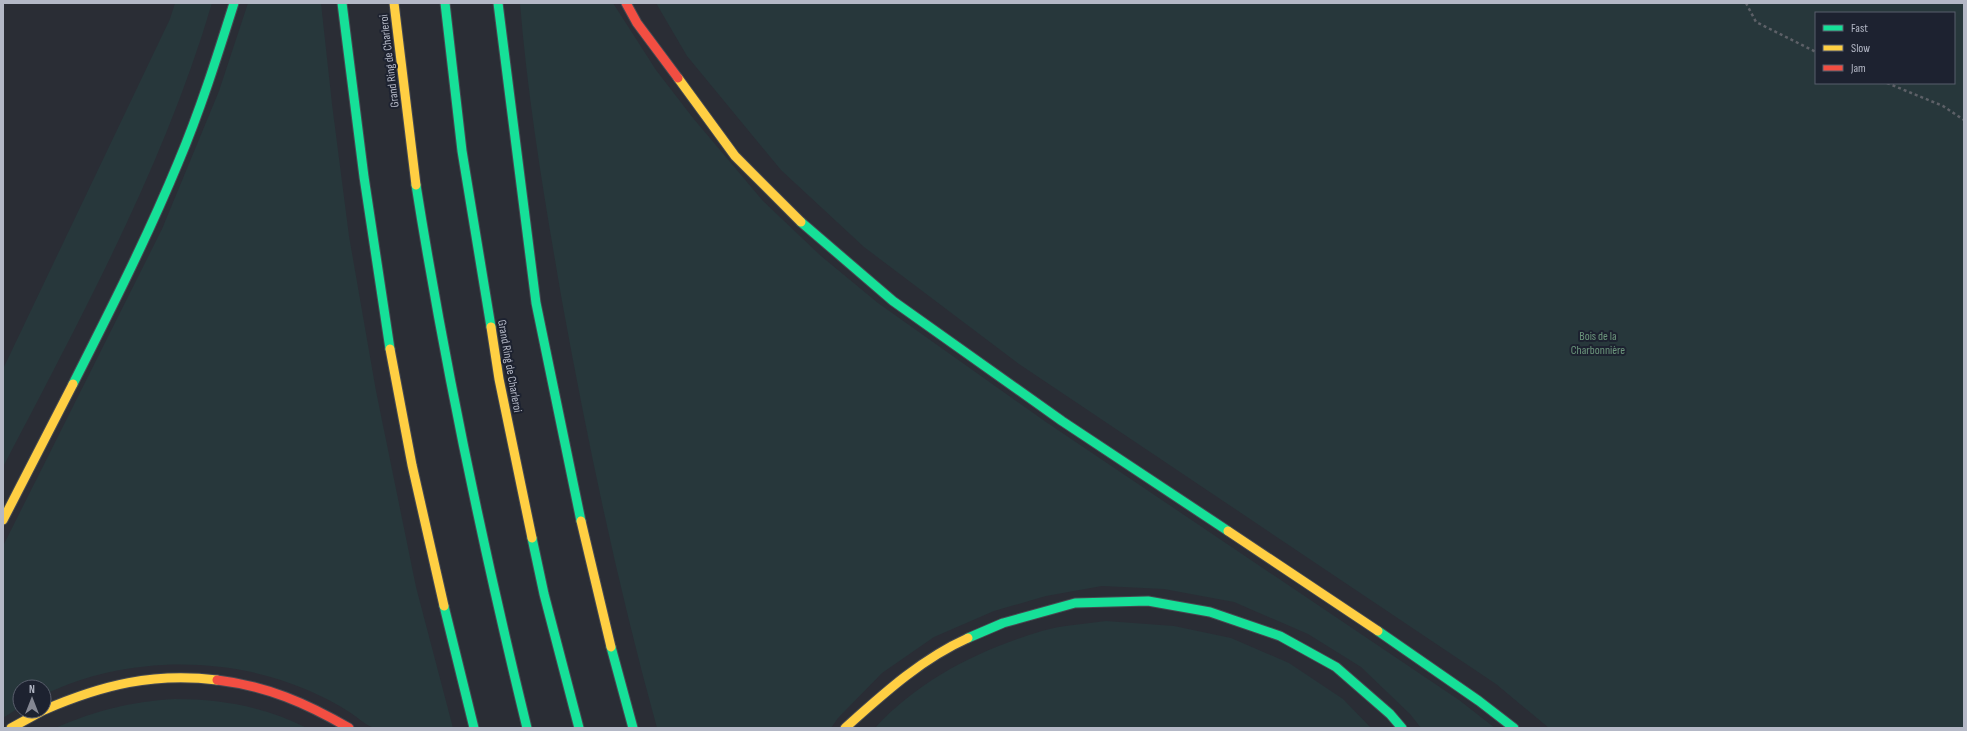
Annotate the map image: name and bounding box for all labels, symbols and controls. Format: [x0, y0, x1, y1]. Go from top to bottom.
legend [1815, 12, 1955, 84]
street label: Grand Ring de Charleroi [376, 13, 403, 108]
text: Fast [1851, 21, 1868, 36]
text: Slow [1851, 41, 1870, 56]
text: Jam [1850, 61, 1866, 76]
street label: Grand Ring de Charleroi [494, 319, 525, 414]
park label: Bois de la Charbonnière [1571, 329, 1625, 358]
north arrow [12, 679, 52, 719]
text: N [29, 683, 35, 696]

